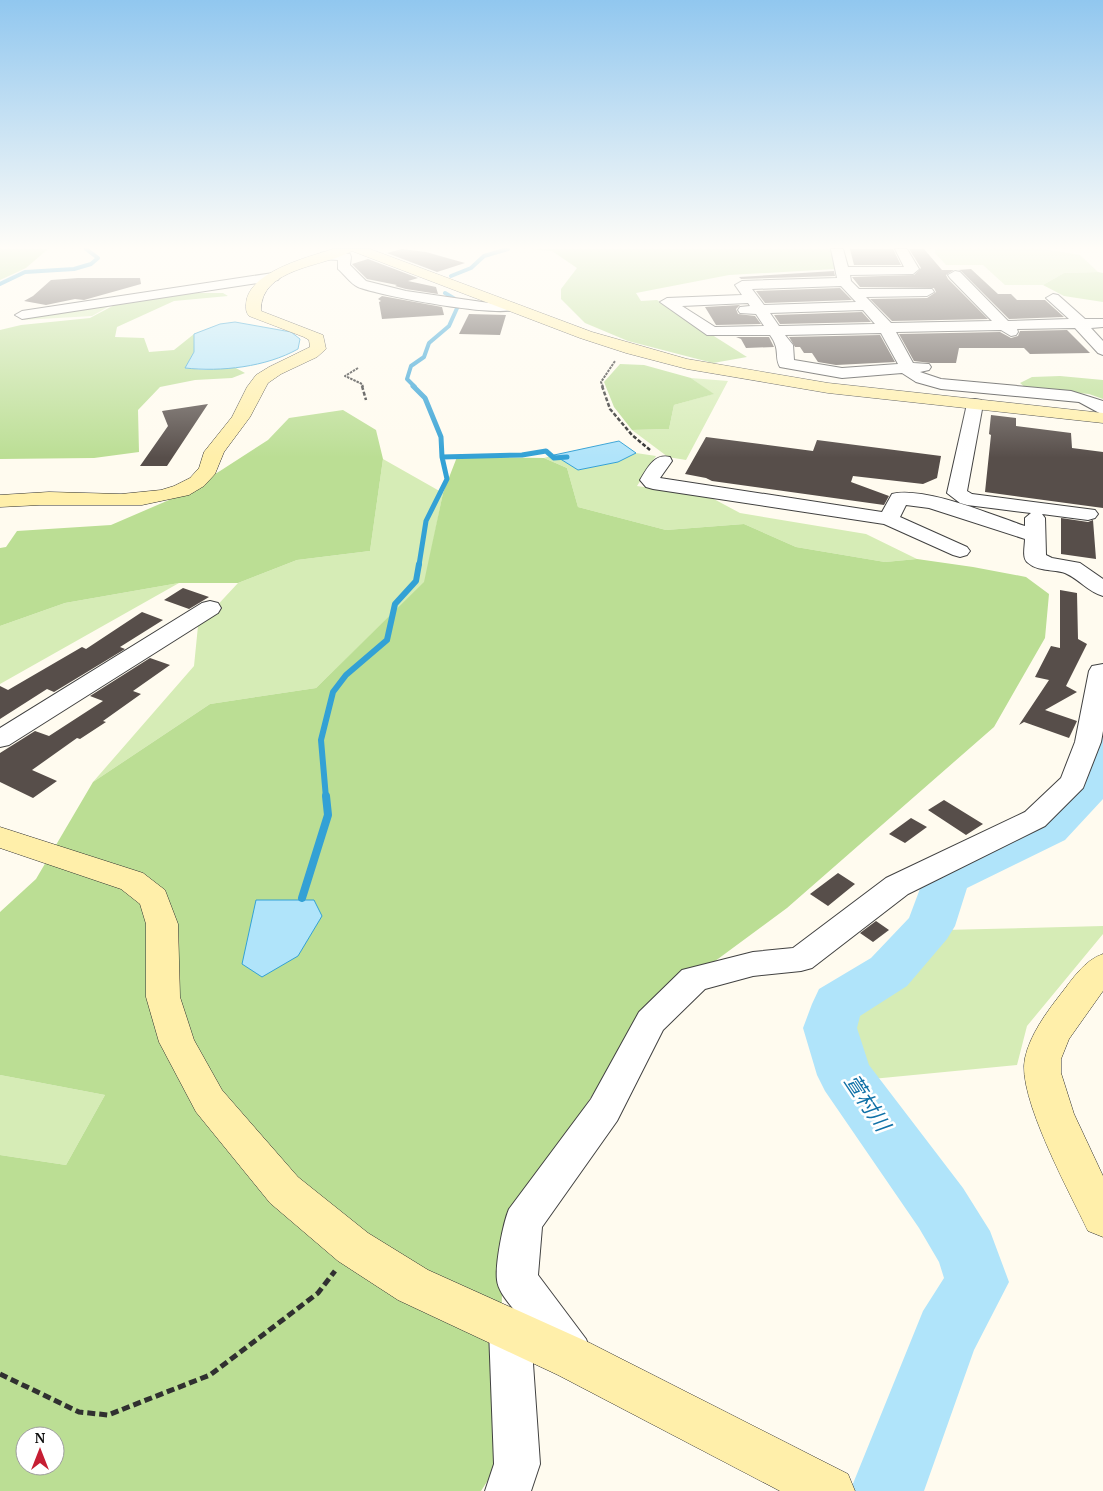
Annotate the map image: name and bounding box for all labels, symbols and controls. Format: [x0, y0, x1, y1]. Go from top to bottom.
water label: 萱村川 [839, 1068, 898, 1138]
north arrow [15, 1426, 65, 1476]
text: N [35, 1428, 46, 1447]

